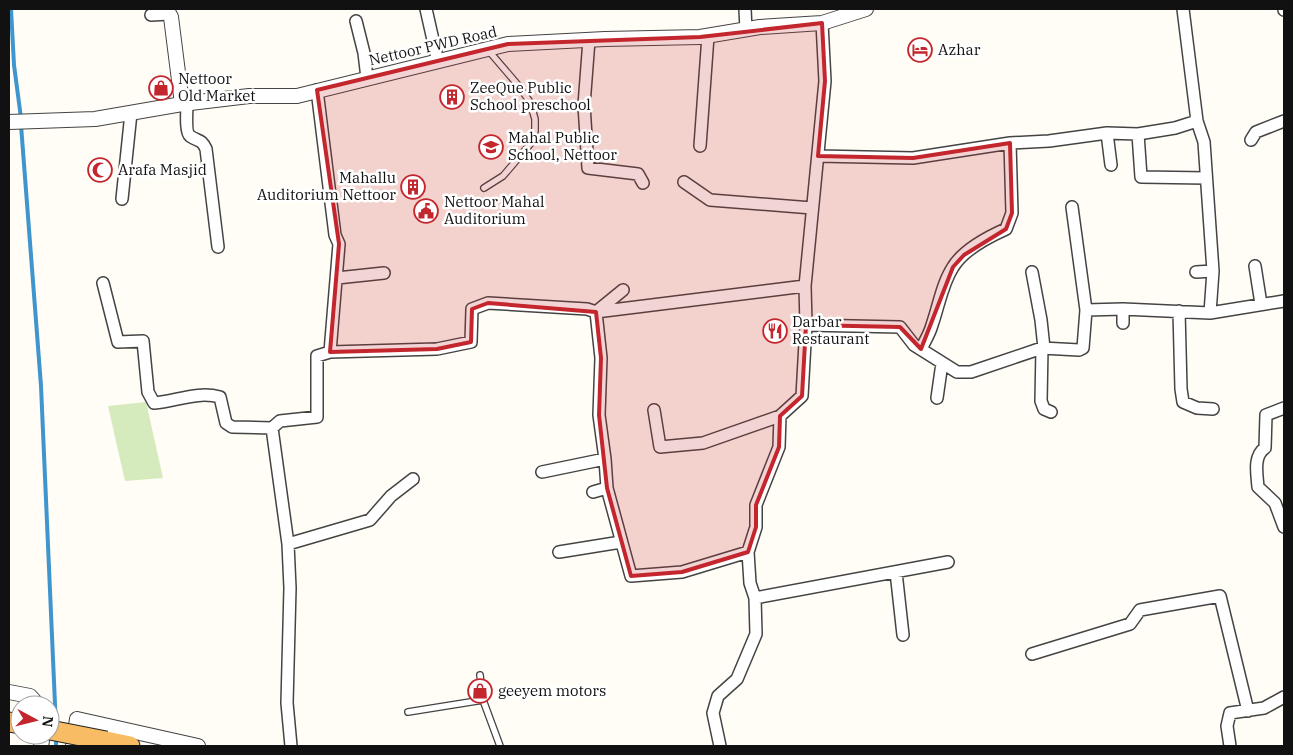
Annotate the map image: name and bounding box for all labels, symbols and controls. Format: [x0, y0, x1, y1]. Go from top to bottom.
street label: Nettoor PWD Road [367, 22, 499, 70]
hotel icon: Azhar [907, 37, 933, 63]
place label: Azhar [938, 40, 981, 59]
place label: Nettoor Old Market [178, 69, 256, 105]
shop icon: Nettoor Old Market [148, 75, 174, 101]
place label: ZeeQue Public School preschool [470, 78, 591, 114]
building icon: ZeeQue Public School preschool [439, 84, 465, 110]
place label: Mahal Public School, Nettoor [508, 128, 617, 164]
school or university icon: Mahal Public School, Nettoor [478, 134, 504, 160]
mosque icon: Arafa Masjid [87, 157, 113, 183]
place label: Arafa Masjid [118, 160, 207, 179]
place label: Mahallu Auditorium Nettoor [257, 168, 396, 204]
building icon: Mahallu Auditorium Nettoor [400, 174, 426, 200]
place label: Nettoor Mahal Auditorium [444, 192, 545, 228]
public building icon: Nettoor Mahal Auditorium [413, 198, 439, 224]
place label: Darbar Restaurant [792, 312, 870, 348]
restaurant icon: Darbar Restaurant [762, 318, 788, 344]
shop icon: geeyem motors [467, 678, 493, 704]
place label: geeyem motors [498, 681, 606, 700]
north arrow [10, 695, 60, 745]
text: N [38, 715, 58, 728]

